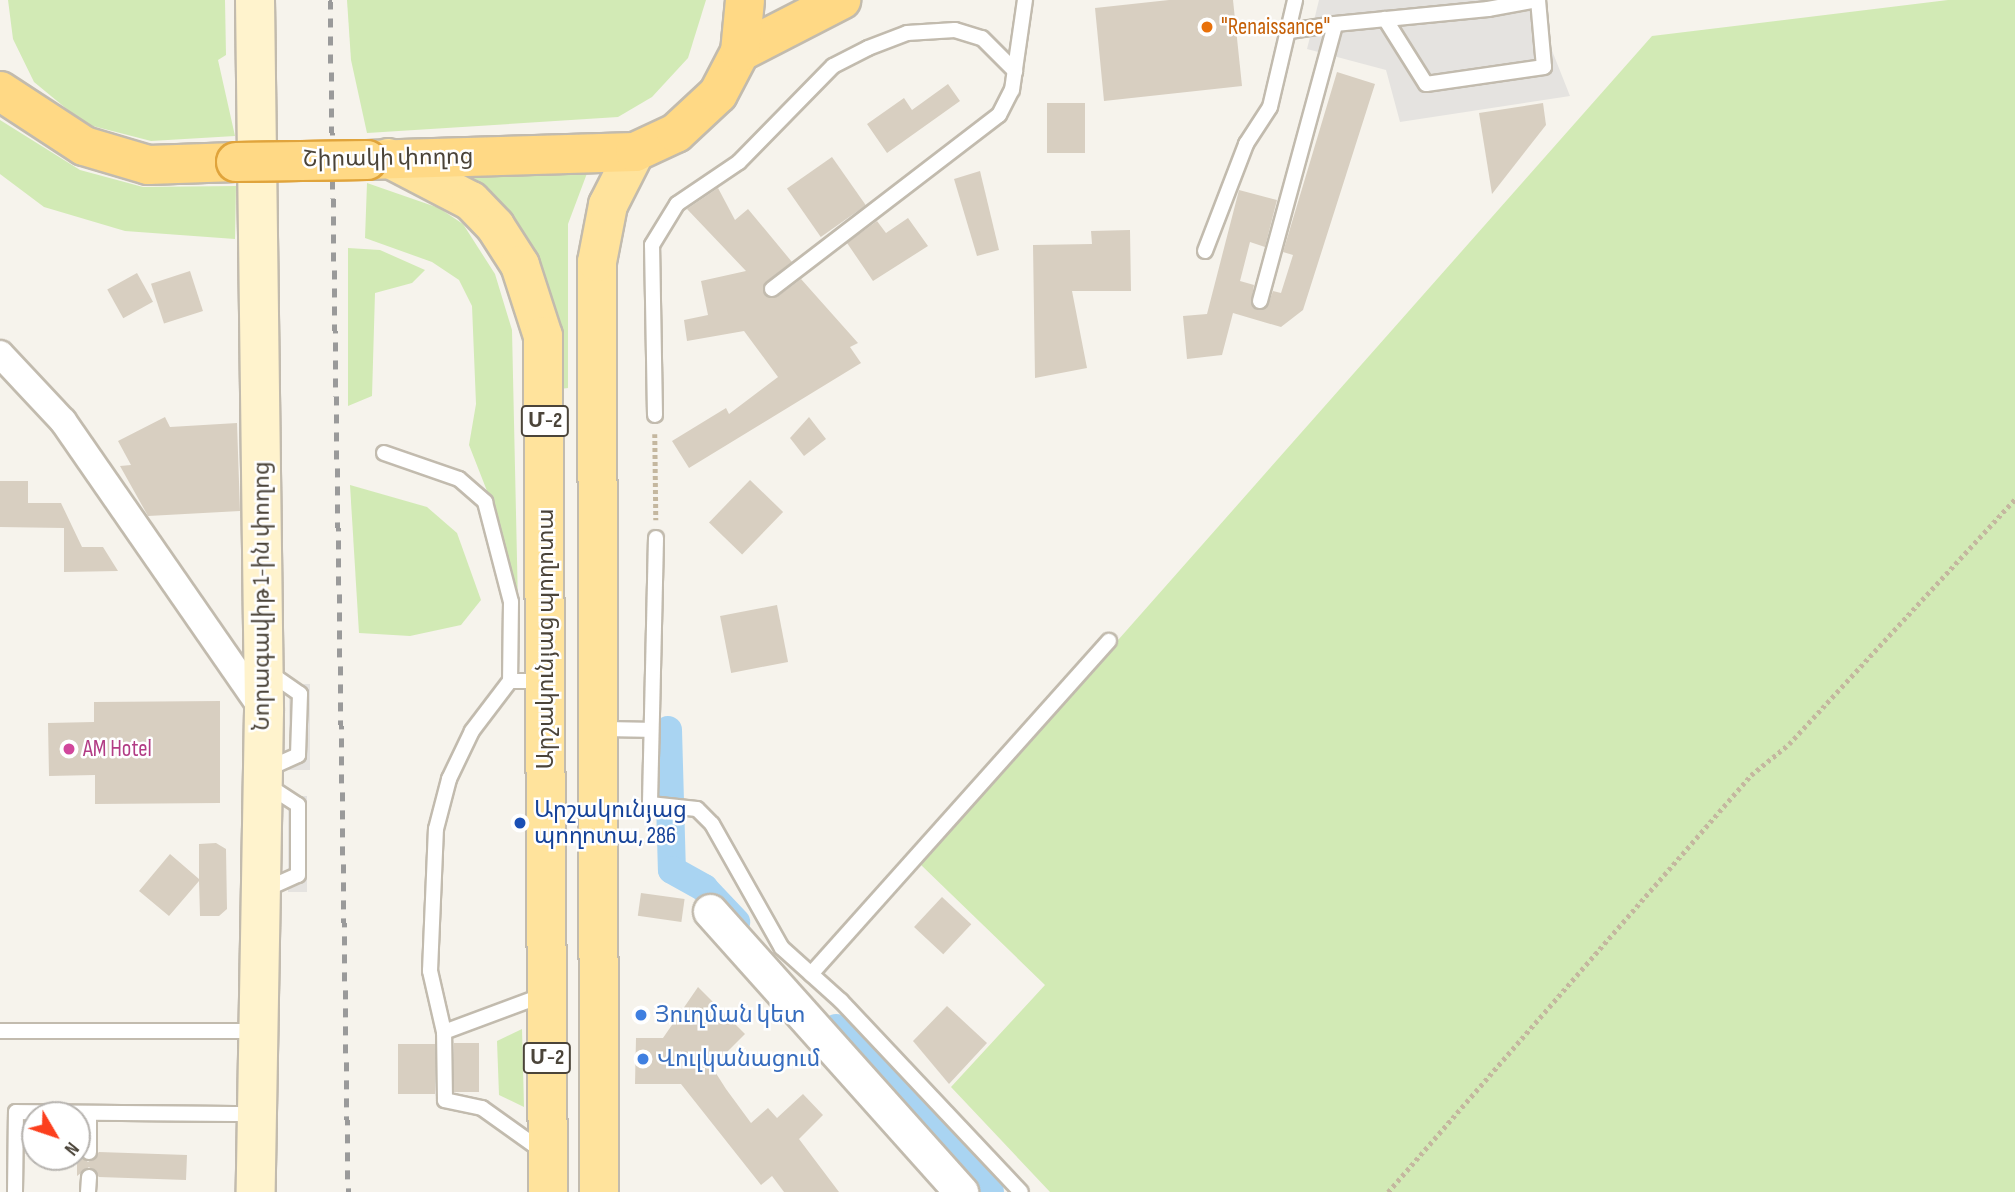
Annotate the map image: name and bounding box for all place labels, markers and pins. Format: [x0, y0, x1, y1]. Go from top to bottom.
place label: "Renaissance" [1221, 13, 1330, 41]
marker: "Renaissance" [1199, 19, 1215, 35]
place label: AM Hotel [83, 735, 152, 763]
marker: AM Hotel [61, 741, 77, 757]
place label: Արշակունյաց պողոտա, 286 [534, 796, 687, 850]
marker: Արշակունյաց պողոտա, 286 [512, 815, 528, 831]
place label: Յուղման կետ [655, 1001, 805, 1029]
marker: Յուղման կետ [633, 1007, 649, 1023]
place label: Վուլկանացում [657, 1045, 820, 1073]
marker: Վուլկանացում [635, 1051, 651, 1067]

